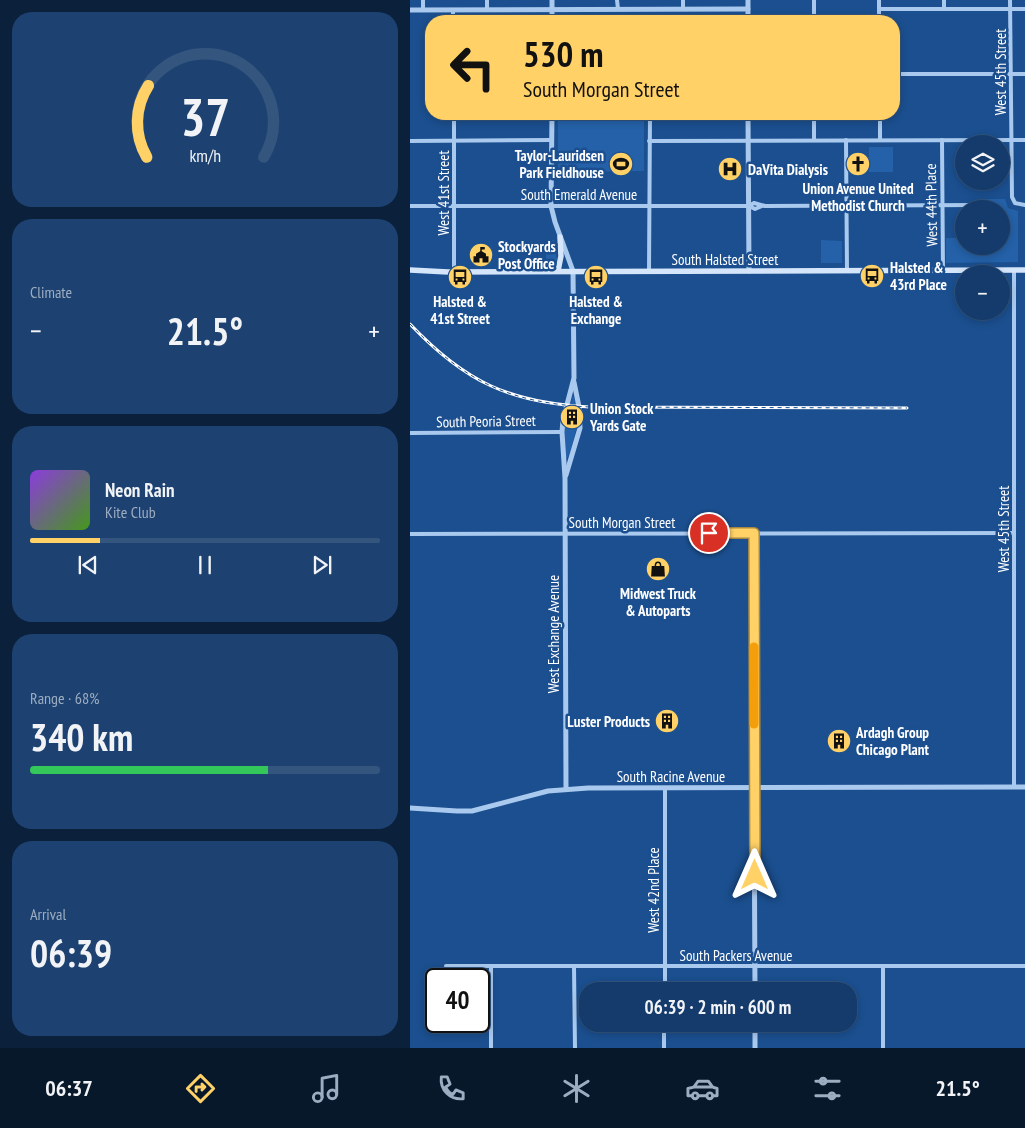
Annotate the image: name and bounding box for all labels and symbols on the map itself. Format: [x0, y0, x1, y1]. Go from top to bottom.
street label: West 45th Street [991, 29, 1010, 115]
place label: Taylor-Lauridsen Park Fieldhouse [515, 146, 604, 182]
street label: West 41st Street [434, 150, 453, 236]
sports icon: Taylor-Lauridsen Park Fieldhouse [608, 151, 634, 177]
church icon: Union Avenue United Methodist Church [845, 151, 871, 177]
hospital icon: DaVita Dialysis [717, 156, 743, 182]
place label: DaVita Dialysis [748, 160, 828, 179]
street label: West 44th Place [921, 163, 941, 247]
place label: Union Avenue United Methodist Church [802, 179, 914, 215]
street label: South Emerald Avenue [521, 185, 637, 204]
place label: Stockyards Post Office [498, 237, 556, 273]
public building icon: Stockyards Post Office [468, 242, 494, 268]
street label: South Halsted Street [672, 250, 778, 269]
place label: Halsted & 43rd Place [890, 258, 947, 294]
bus stop icon: Halsted & 43rd Place [859, 263, 885, 289]
bus stop icon: Halsted & 41st Street [447, 264, 473, 290]
bus stop icon: Halsted & Exchange [583, 264, 609, 290]
place label: Halsted & 41st Street [430, 292, 490, 328]
place label: Halsted & Exchange [569, 292, 623, 328]
place label: Union Stock Yards Gate [589, 399, 654, 435]
building icon: Union Stock Yards Gate [559, 404, 585, 430]
street label: South Peoria Street [436, 411, 536, 431]
street label: West 45th Street [994, 486, 1013, 572]
pin [688, 512, 730, 554]
street label: South Morgan Street [569, 513, 675, 532]
shop icon: Midwest Truck & Autoparts [645, 556, 671, 582]
street label: West Exchange Avenue [544, 575, 563, 693]
place label: Midwest Truck & Autoparts [620, 584, 697, 620]
building icon: Luster Products [654, 708, 680, 734]
place label: Luster Products [567, 712, 650, 731]
place label: Ardagh Group Chicago Plant [855, 723, 930, 759]
building icon: Ardagh Group Chicago Plant [826, 728, 852, 754]
street label: South Racine Avenue [617, 767, 725, 786]
street label: West 42nd Place [644, 847, 663, 933]
position arrow [728, 848, 780, 900]
street label: South Packers Avenue [680, 946, 792, 965]
speed limit sign: 40 [425, 968, 490, 1033]

